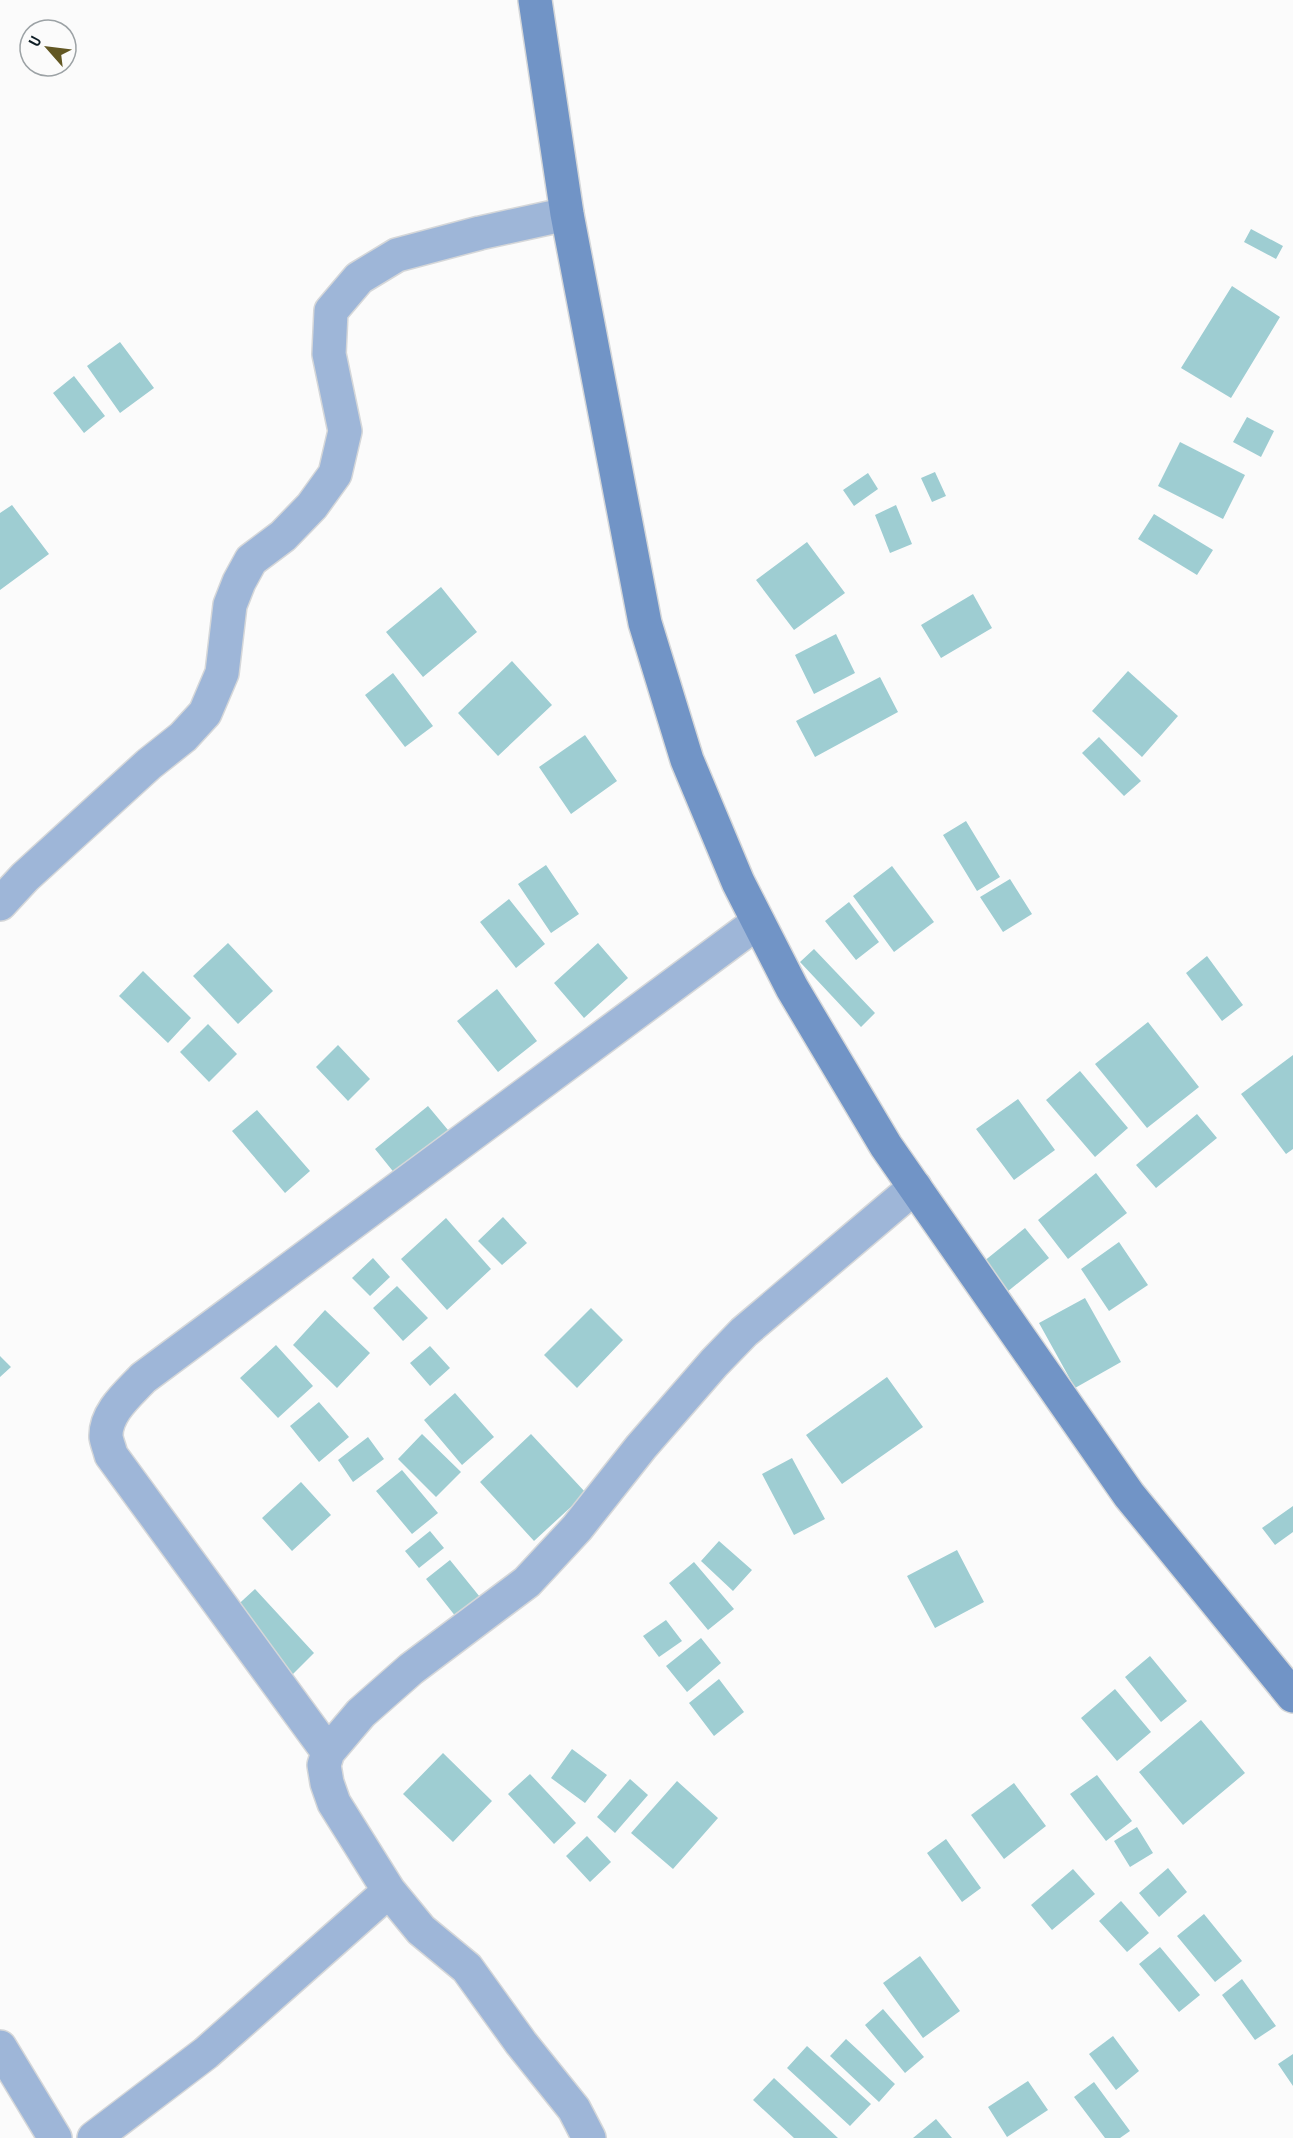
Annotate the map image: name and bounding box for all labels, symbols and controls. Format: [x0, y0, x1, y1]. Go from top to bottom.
north arrow [18, 18, 78, 78]
text: U [24, 33, 46, 49]

